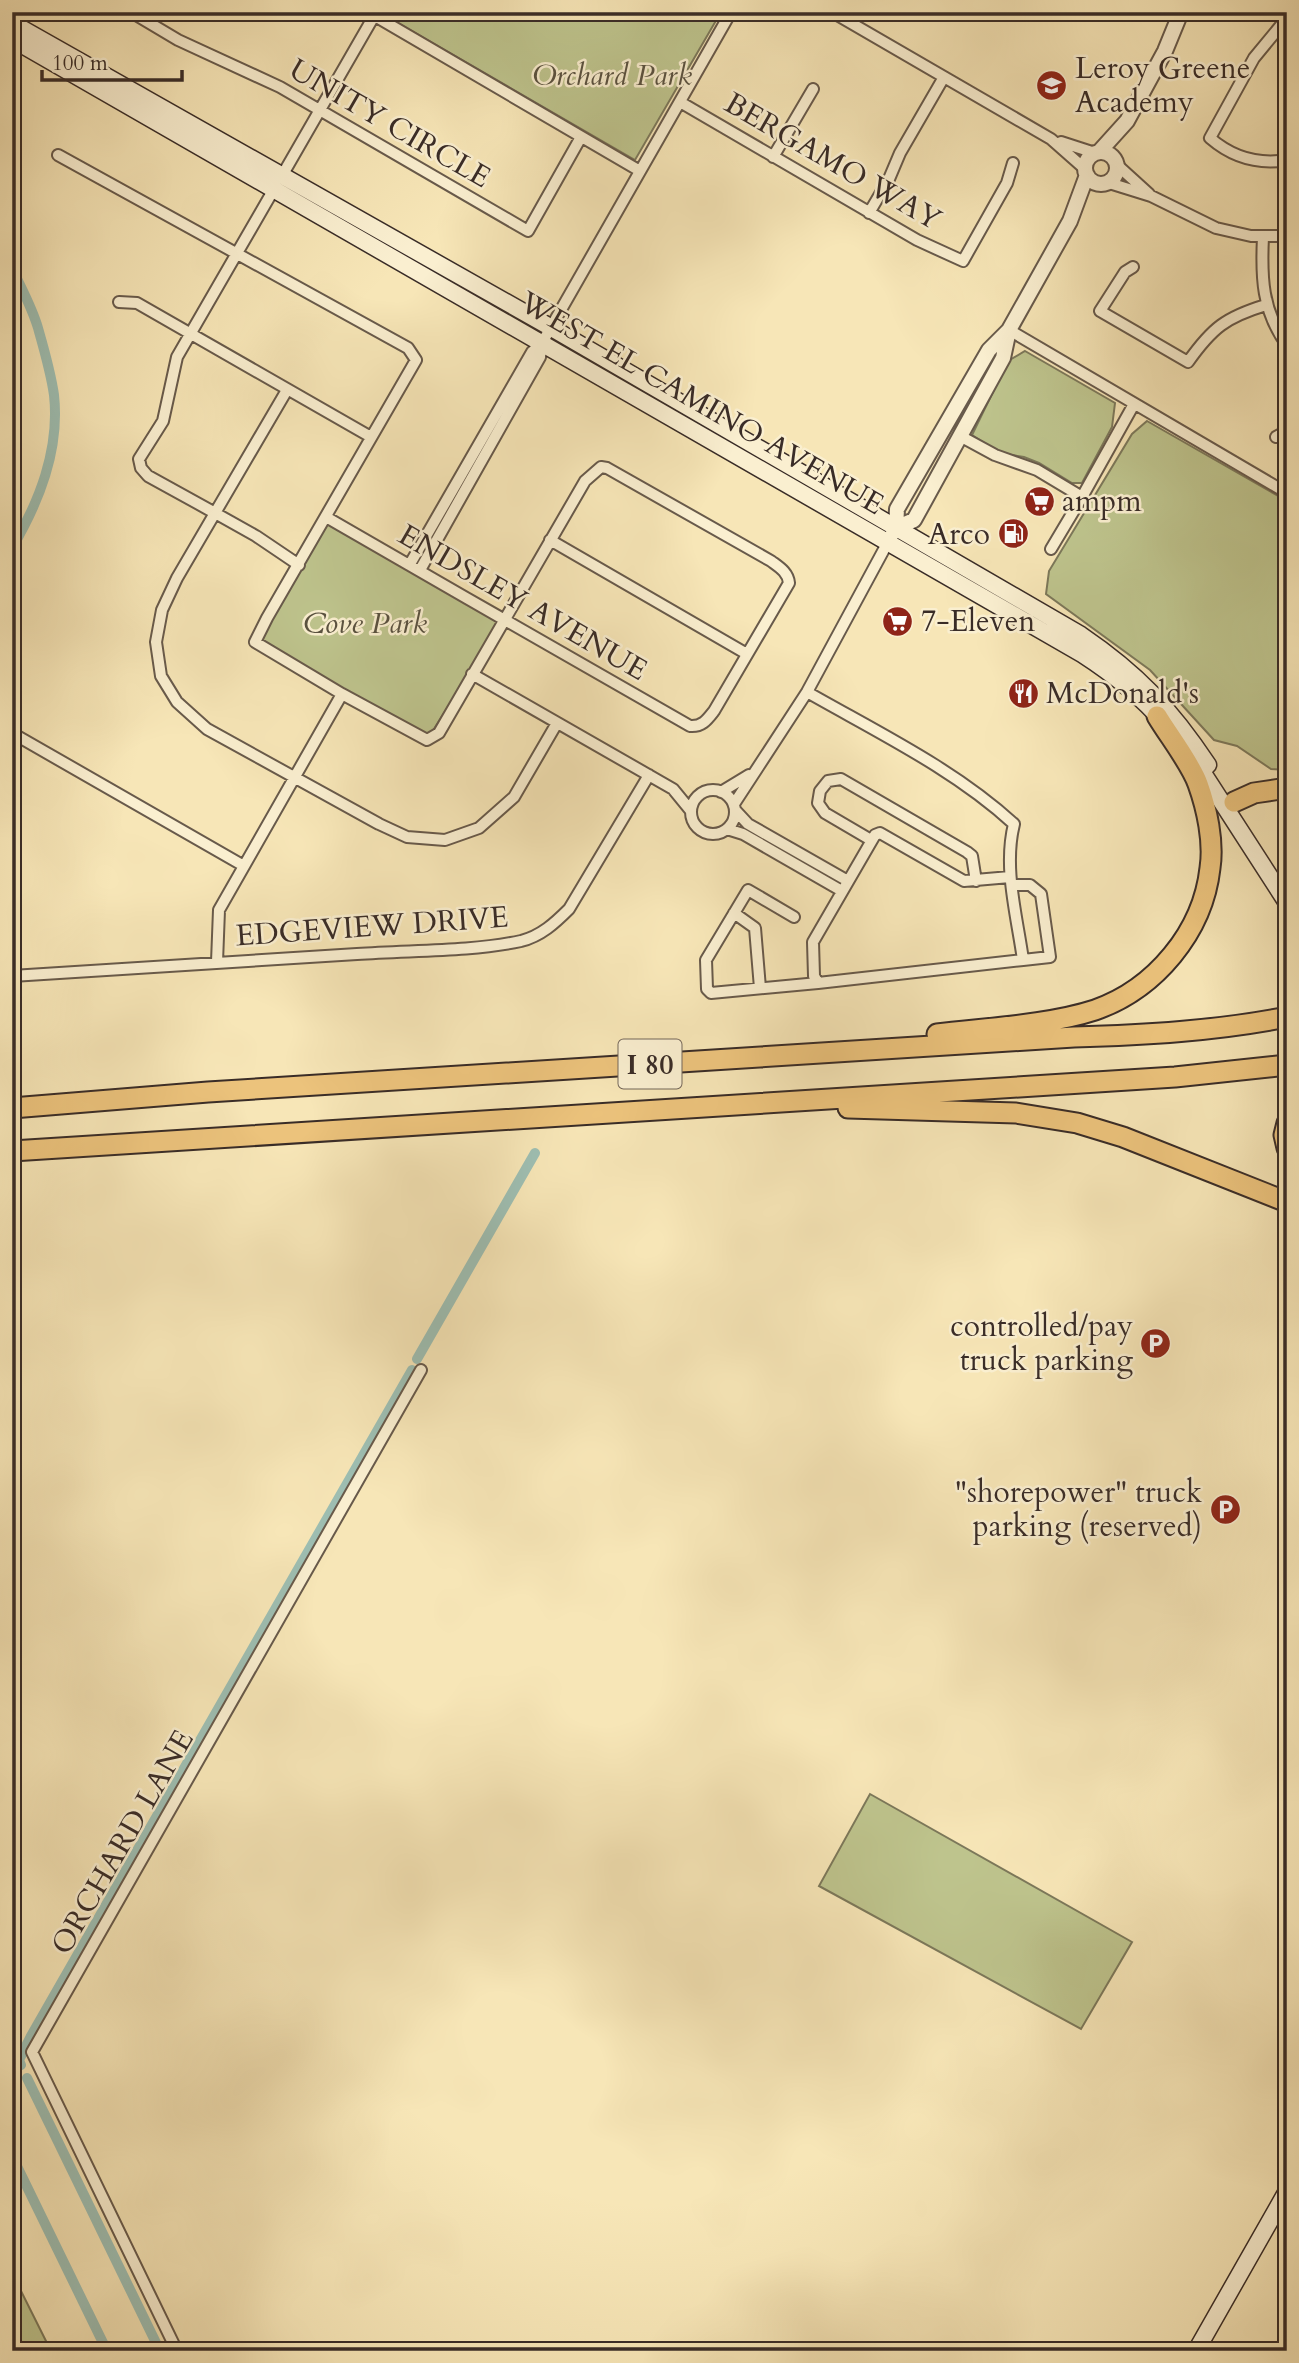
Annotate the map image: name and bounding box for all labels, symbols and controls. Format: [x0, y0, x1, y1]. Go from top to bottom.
scale bar [42, 38, 182, 82]
place label: Leroy Greene Academy [1075, 48, 1250, 123]
text: 100 m [52, 49, 108, 78]
street label: UNITY CIRCLE [281, 49, 498, 198]
park label: Orchard Park [532, 55, 692, 96]
school or university icon: Leroy Greene Academy [1035, 68, 1069, 102]
street label: BERGAMO WAY [717, 83, 949, 240]
street label: WEST EL CAMINO AVENUE [511, 282, 891, 525]
place label: ampm [1062, 481, 1142, 522]
supermarket icon: ampm [1022, 484, 1056, 518]
street label: ENDSLEY AVENUE [391, 514, 655, 690]
place label: Arco [928, 514, 990, 555]
fuel station icon: Arco [996, 517, 1030, 551]
place label: 7-Eleven [921, 601, 1035, 642]
park label: Cove Park [303, 603, 427, 644]
supermarket icon: 7-Eleven [881, 604, 915, 638]
place label: McDonald's [1046, 673, 1199, 714]
restaurant icon: McDonald's [1006, 676, 1040, 710]
street label: EDGEVIEW DRIVE [234, 897, 510, 956]
road number: I 80 [618, 1040, 682, 1088]
place label: controlled/pay truck parking [950, 1306, 1133, 1381]
parking icon: controlled/pay truck parking [1139, 1326, 1173, 1360]
place label: "shorepower" truck parking (reserved) [955, 1472, 1202, 1547]
parking icon: "shorepower" truck parking (reserved) [1208, 1492, 1242, 1526]
street label: ORCHARD LANE [41, 1722, 203, 1962]

